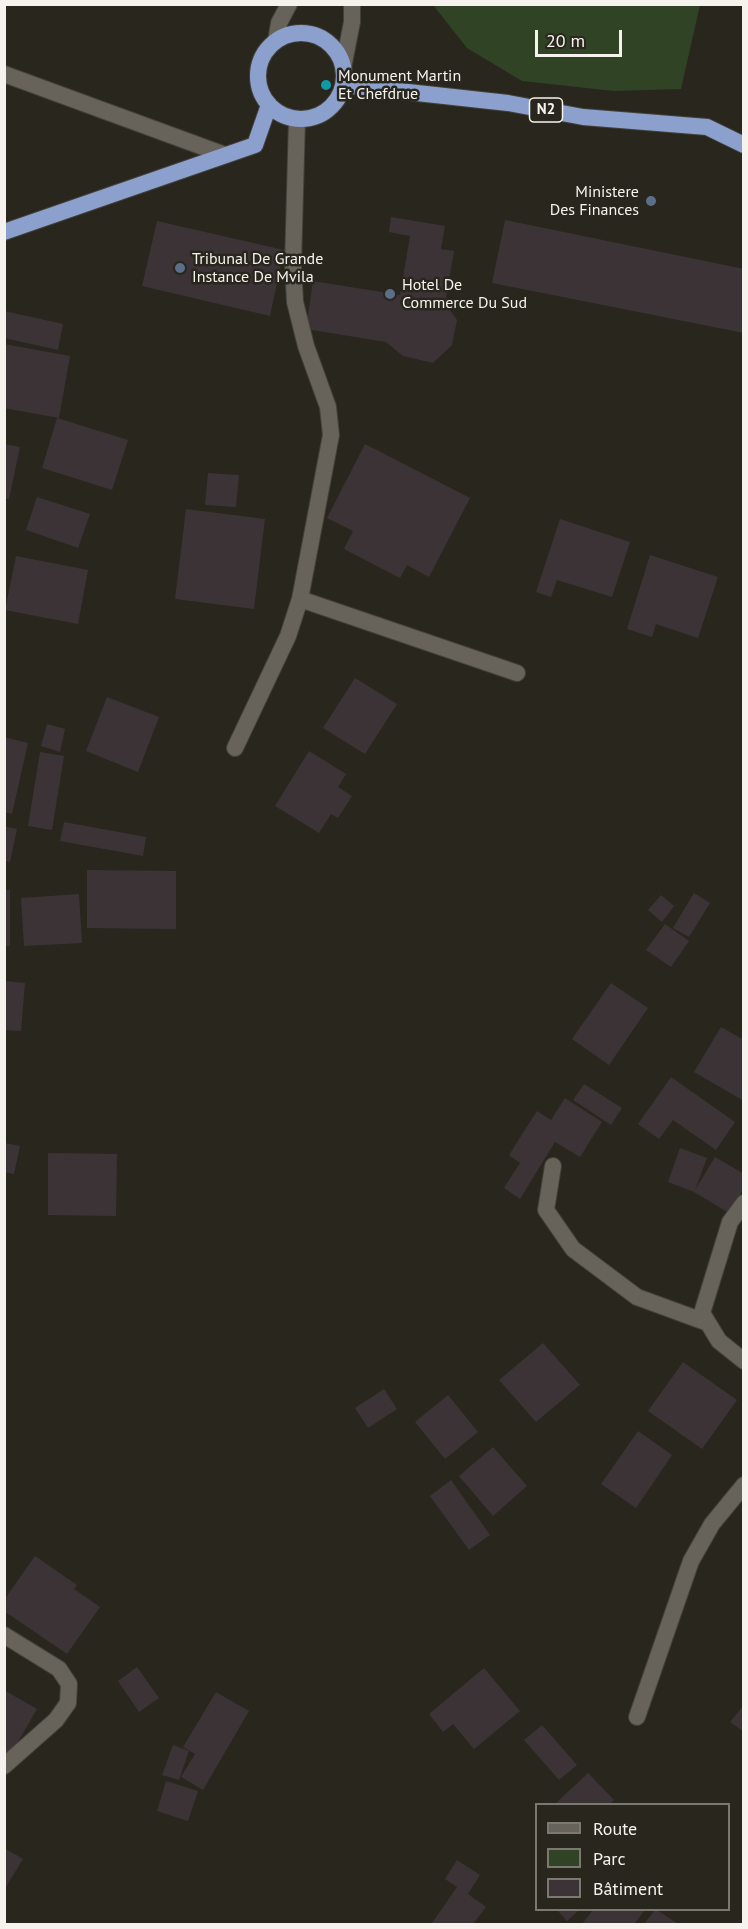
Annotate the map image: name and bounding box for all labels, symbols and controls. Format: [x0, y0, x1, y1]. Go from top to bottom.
scale bar [538, 18, 625, 56]
text: 20 m [546, 29, 585, 52]
place label: Monument Martin Et Chefdrue [338, 66, 461, 104]
marker: Monument Martin Et Chefdrue [319, 78, 333, 92]
road number: N2 [530, 98, 562, 122]
place label: Ministere Des Finances [550, 182, 639, 220]
marker: Ministere Des Finances [644, 194, 658, 208]
place label: Tribunal De Grande Instance De Mvila [192, 249, 323, 287]
marker: Tribunal De Grande Instance De Mvila [173, 261, 187, 275]
place label: Hotel De Commerce Du Sud [402, 275, 527, 313]
marker: Hotel De Commerce Du Sud [383, 287, 397, 301]
legend [535, 1803, 730, 1911]
text: Route [593, 1817, 637, 1840]
text: Parc [593, 1847, 626, 1870]
text: Bâtiment [593, 1877, 663, 1900]

